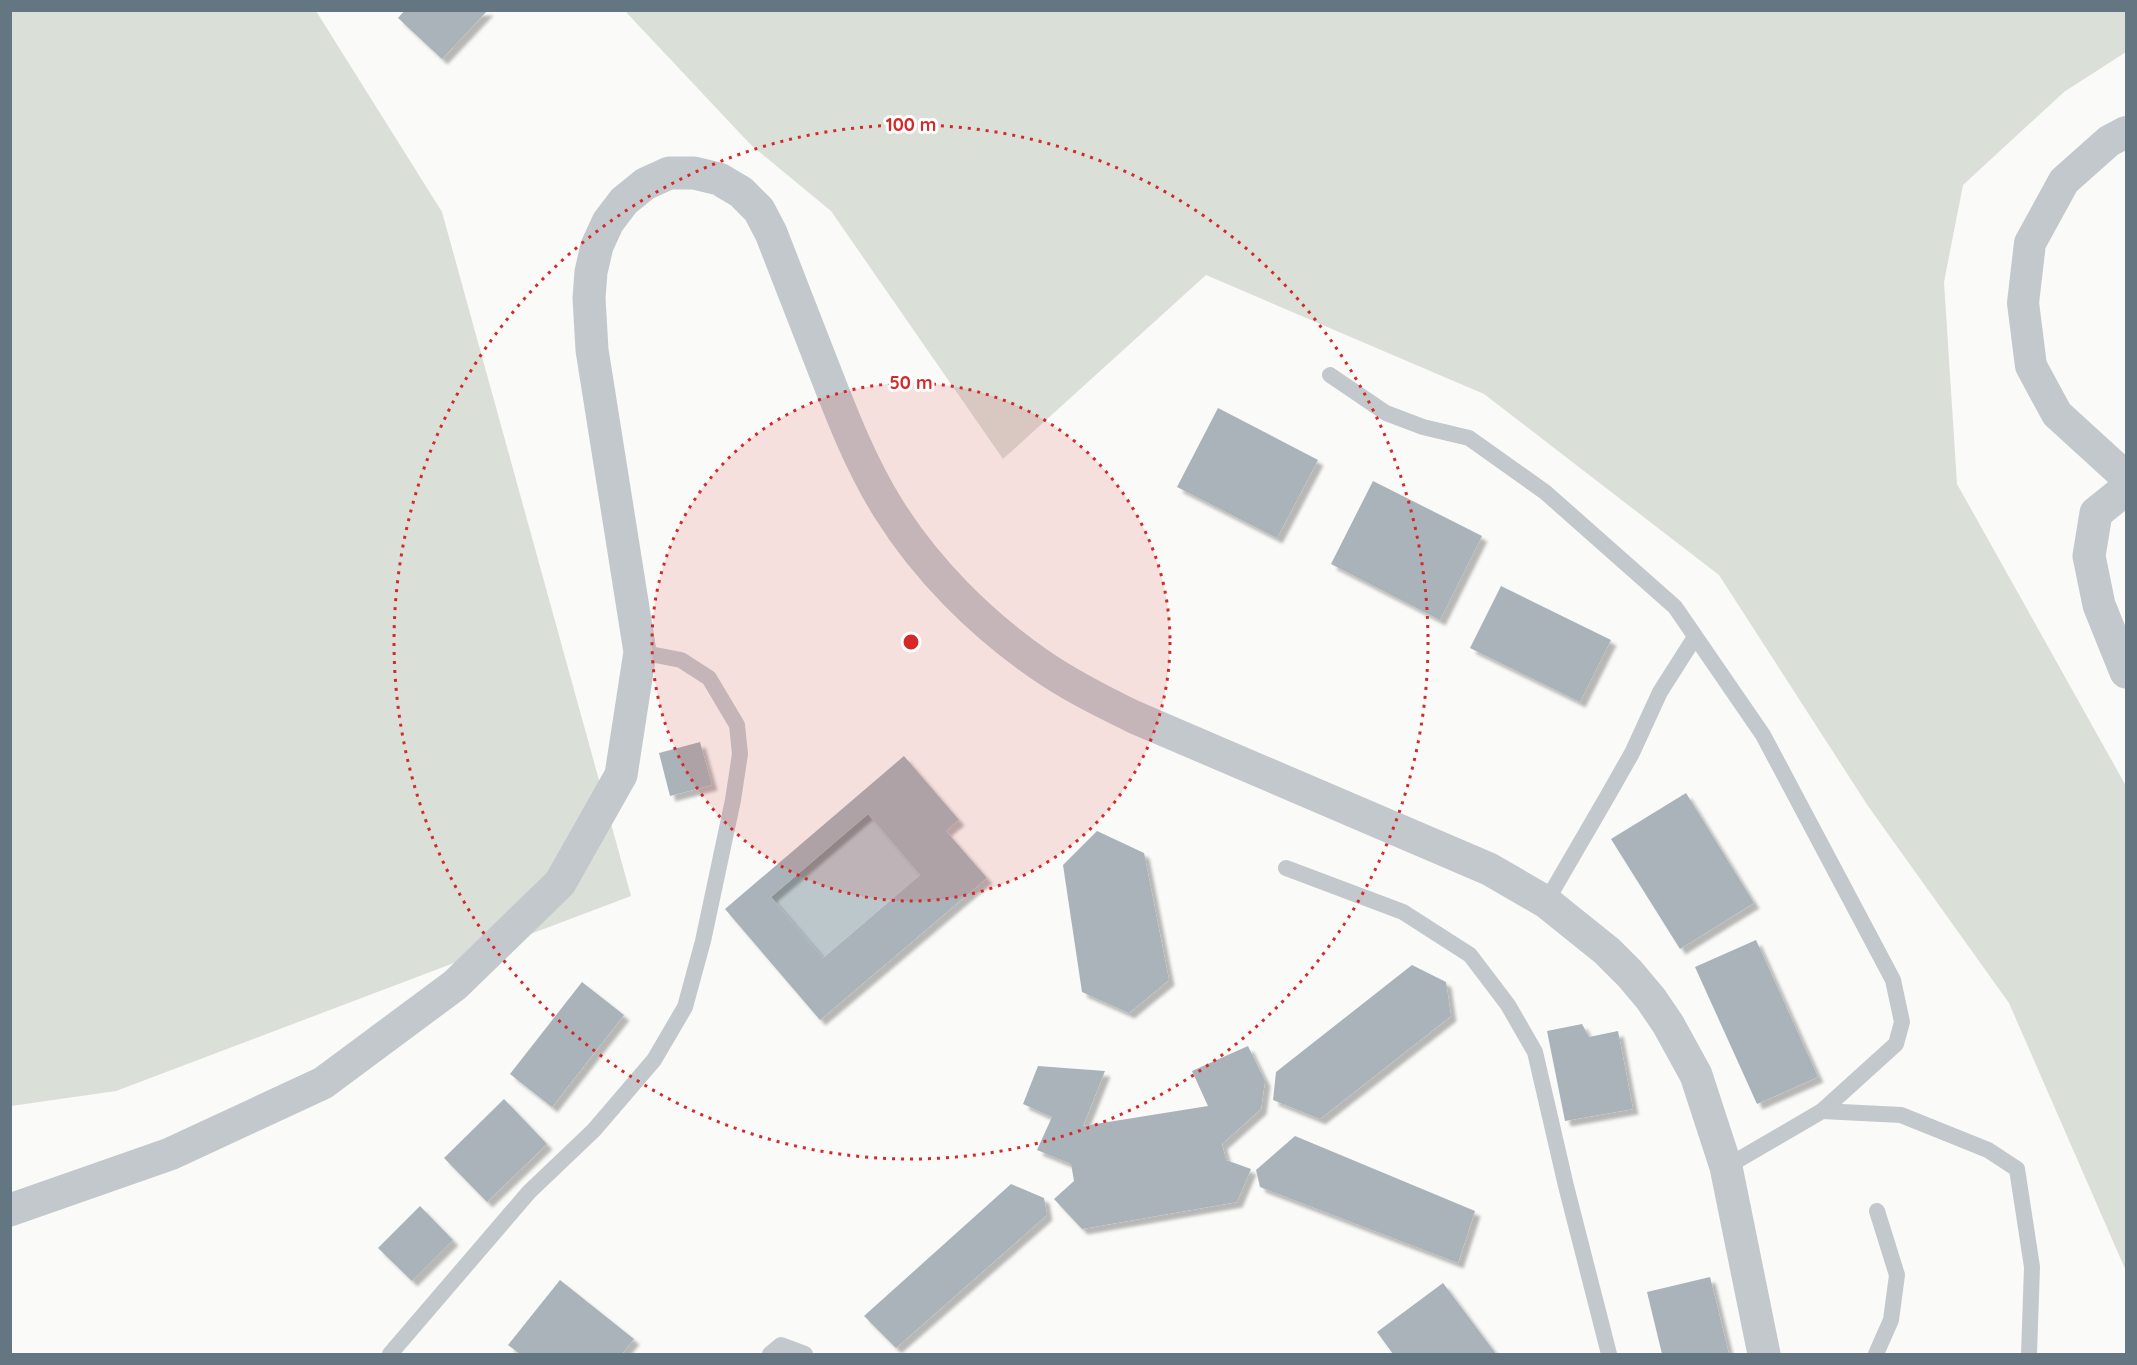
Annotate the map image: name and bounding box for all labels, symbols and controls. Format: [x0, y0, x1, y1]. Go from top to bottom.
text: 100 m [886, 113, 936, 136]
text: 50 m [889, 371, 933, 394]
centre of rings [901, 632, 921, 652]

